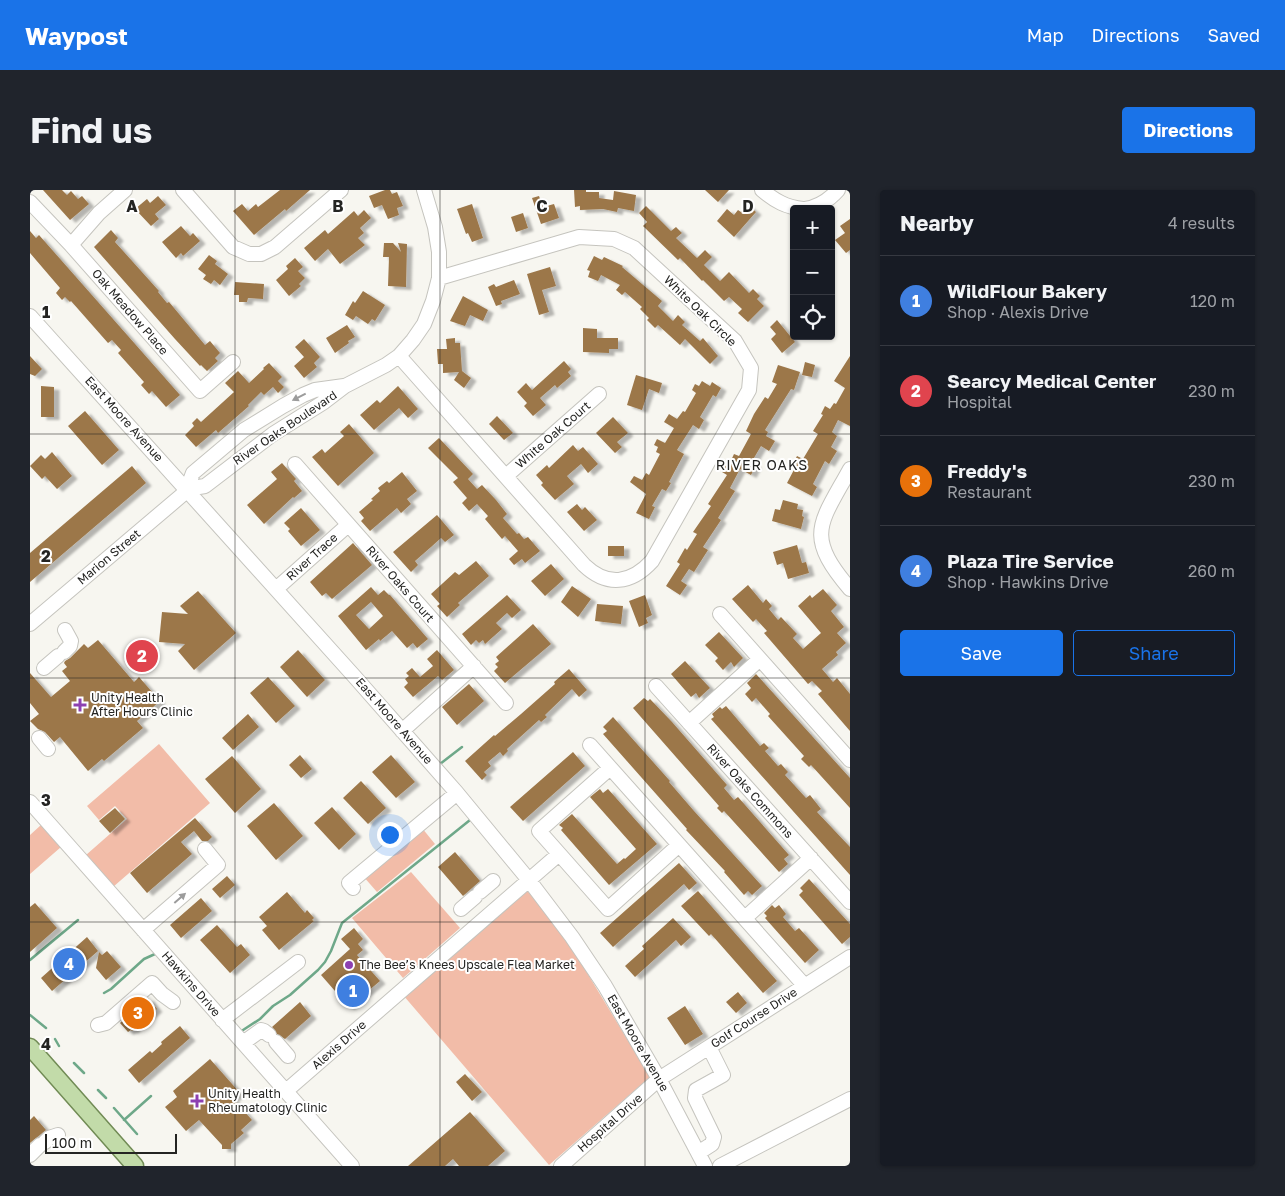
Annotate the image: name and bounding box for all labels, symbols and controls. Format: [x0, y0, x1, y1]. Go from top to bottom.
text: Waypost [25, 21, 128, 50]
text: Map [1027, 24, 1063, 46]
text: Directions [1091, 24, 1179, 46]
text: Saved [1207, 24, 1260, 46]
button: Directions [1122, 107, 1255, 153]
text: Find us [30, 109, 152, 151]
text: A [126, 196, 138, 216]
text: B [332, 196, 344, 216]
text: C [536, 196, 548, 216]
text: D [742, 196, 754, 216]
map controls [790, 205, 835, 340]
button: + [790, 205, 835, 250]
text: Nearby [900, 210, 974, 236]
text: 4 results [1168, 213, 1235, 233]
button: − [790, 250, 835, 295]
street label: Oak Meadow Place [89, 266, 172, 358]
street label: White Oak Circle [661, 272, 740, 349]
text: WildFlour Bakery [947, 279, 1107, 302]
text: 1 [912, 291, 920, 311]
text: 120 m [1190, 291, 1235, 311]
button: locate [790, 295, 835, 340]
text: 1 [42, 302, 50, 322]
text: Shop · Alexis Drive [947, 302, 1089, 322]
text: Searcy Medical Center [947, 369, 1156, 392]
street label: East Moore Avenue [82, 373, 167, 464]
text: 2 [911, 381, 921, 401]
text: 230 m [1188, 381, 1235, 401]
street label: River Oaks Boulevard [230, 387, 340, 468]
text: Hospital [947, 392, 1012, 412]
one-way arrow [291, 393, 306, 402]
street label: White Oak Court [512, 398, 593, 471]
district label: RIVER OAKS [716, 456, 808, 473]
text: Freddy's [947, 459, 1027, 482]
text: 3 [911, 471, 921, 491]
text: 230 m [1188, 471, 1235, 491]
text: Restaurant [947, 482, 1032, 502]
street label: Marion Street [74, 526, 144, 587]
street label: River Trace [283, 530, 340, 584]
street label: River Oaks Court [363, 542, 438, 625]
text: 2 [41, 546, 51, 566]
text: Plaza Tire Service [947, 549, 1114, 572]
text: 4 [911, 561, 921, 581]
text: 260 m [1188, 561, 1235, 581]
text: Shop · Hawkins Drive [947, 572, 1109, 592]
button: Save [900, 630, 1063, 676]
button: Share [1073, 630, 1235, 676]
pin: 2 [126, 637, 158, 675]
street label: East Moore Avenue [353, 674, 436, 767]
place label: Unity Health After Hours Clinic [91, 690, 193, 719]
marker: Unity Health After Hours Clinic [73, 698, 87, 712]
street label: River Oaks Commons [704, 740, 797, 841]
text: 3 [41, 790, 51, 810]
your location [377, 822, 403, 848]
one-way arrow [173, 892, 186, 903]
pin: 4 [53, 945, 85, 983]
street label: Hawkins Drive [159, 948, 224, 1020]
place label: The Bee’s Knees Upscale Flea Market [359, 957, 575, 972]
marker: The Bee’s Knees Upscale Flea Market [343, 959, 355, 971]
pin: 1 [337, 972, 369, 1010]
street label: Golf Course Drive [708, 984, 800, 1051]
street label: East Moore Avenue [605, 991, 672, 1094]
pin: 3 [122, 994, 154, 1032]
street label: Alexis Drive [308, 1017, 369, 1072]
text: 4 [41, 1034, 51, 1054]
place label: Unity Health Rheumatology Clinic [208, 1086, 328, 1115]
street label: Hospital Drive [574, 1090, 645, 1155]
marker: Unity Health Rheumatology Clinic [190, 1094, 204, 1108]
scale bar [45, 1131, 178, 1154]
text: 100 m [52, 1134, 92, 1151]

